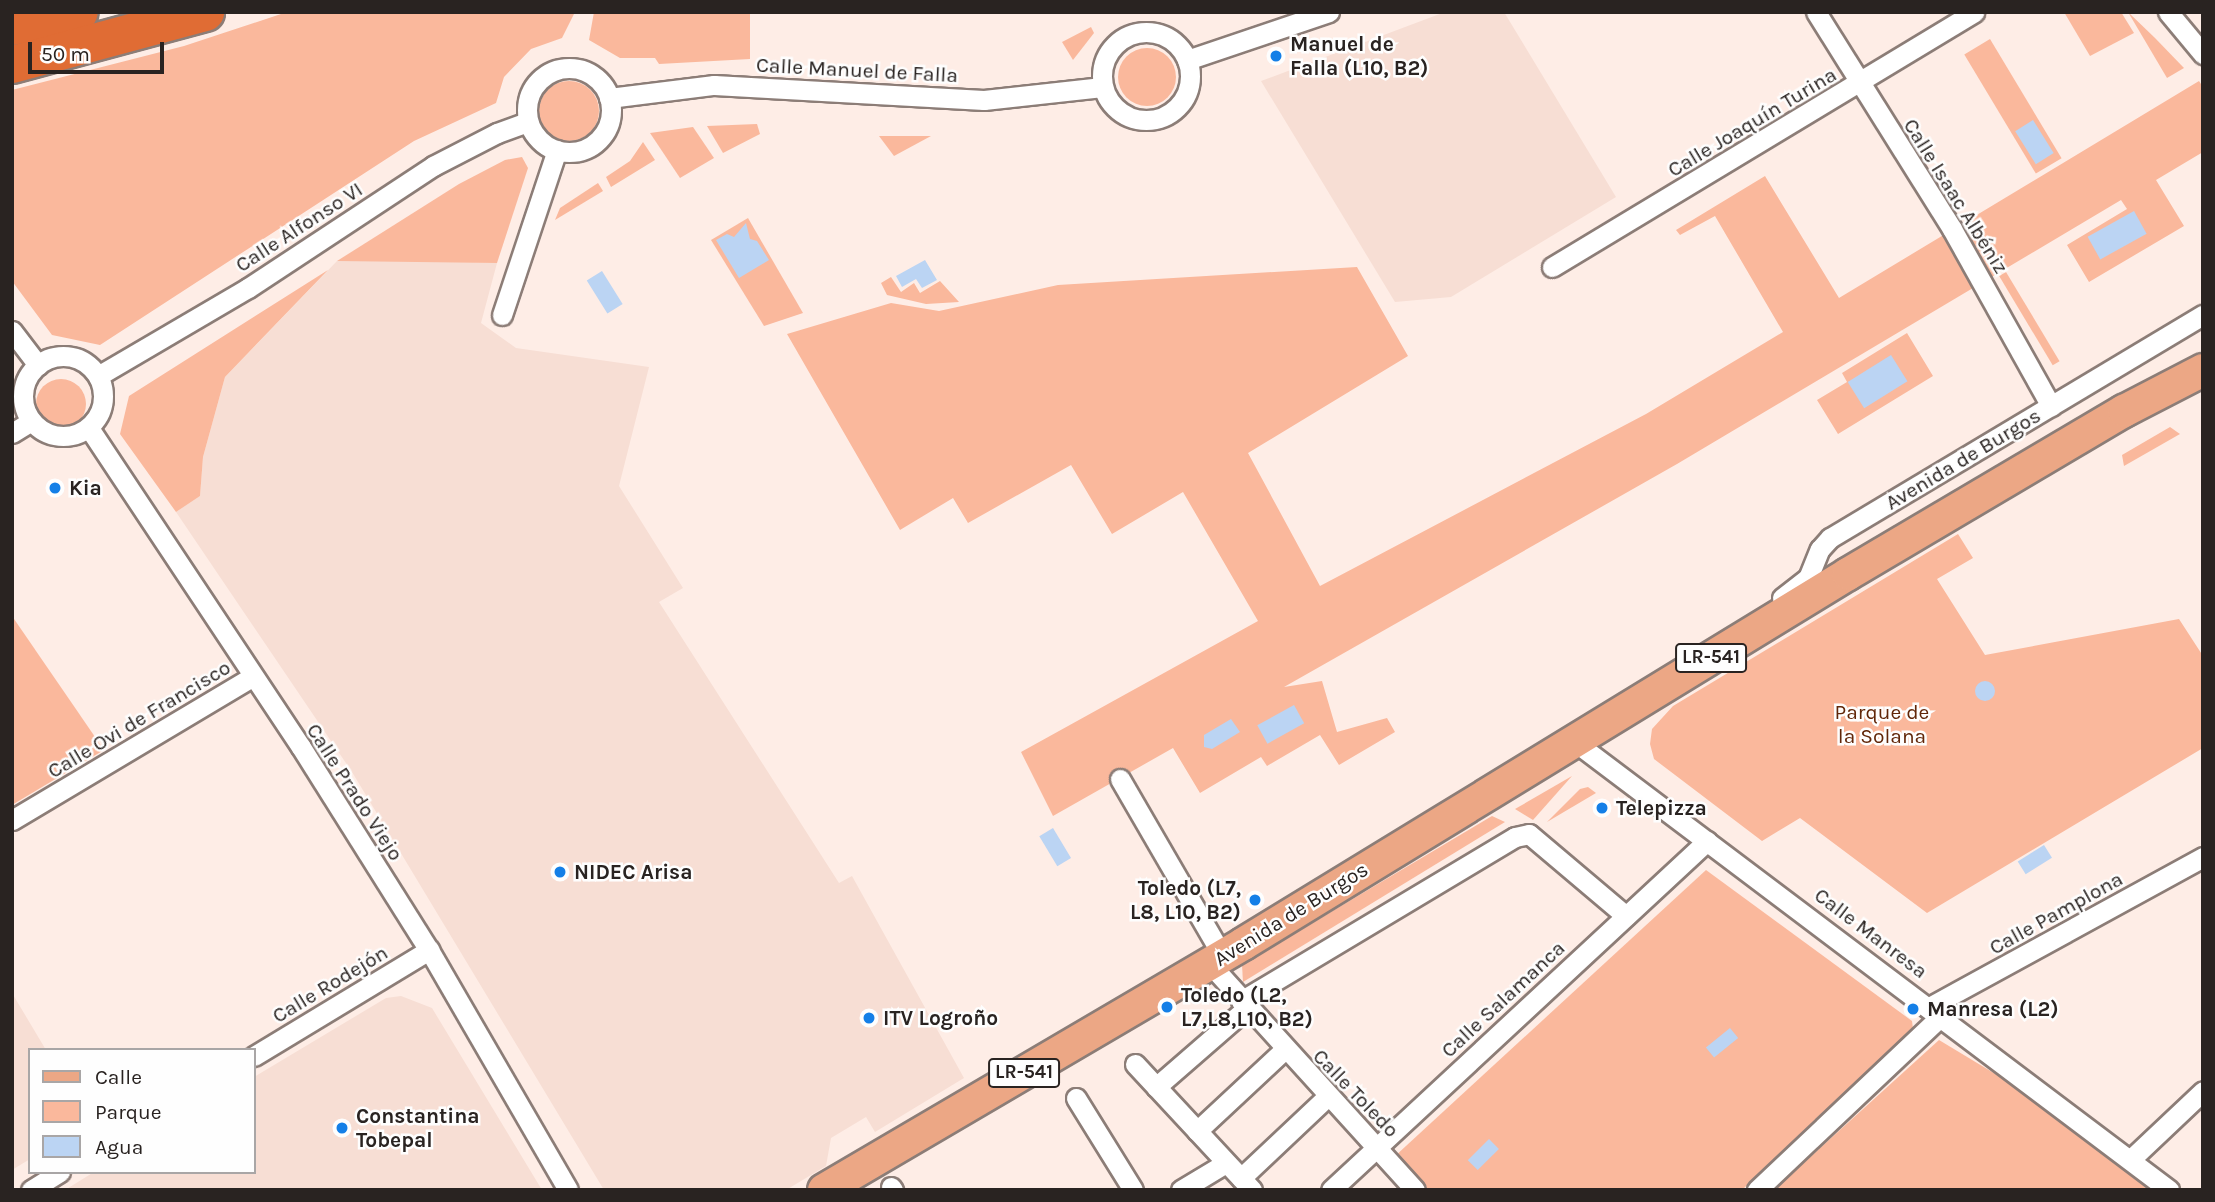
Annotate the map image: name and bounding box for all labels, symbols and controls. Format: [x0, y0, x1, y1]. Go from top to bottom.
scale bar [32, 28, 168, 72]
place label: Manuel de Falla (L10, B2) [1290, 31, 1429, 81]
text: 50 m [41, 42, 90, 66]
marker: Manuel de Falla (L10, B2) [1268, 48, 1284, 64]
street label: Calle Manuel de Falla [756, 52, 958, 88]
street label: Calle Joaquín Turina [1663, 62, 1841, 182]
street label: Calle Isaac Albéniz [1898, 114, 2014, 278]
street label: Calle Alfonso VI [231, 177, 367, 277]
street label: Avenida de Burgos [1881, 403, 2045, 515]
place label: Kia [69, 475, 102, 501]
marker: Kia [47, 480, 63, 496]
road number: LR-541 [1674, 642, 1748, 674]
street label: Calle Ovi de Francisco [43, 654, 235, 784]
park label: Parque de la Solana [1835, 699, 1929, 749]
street label: Calle Prado Viejo [301, 719, 409, 865]
place label: Telepizza [1616, 795, 1707, 821]
marker: Telepizza [1594, 800, 1610, 816]
street label: Avenida de Burgos [1209, 857, 1373, 971]
place label: NIDEC Arisa [574, 859, 692, 885]
marker: NIDEC Arisa [552, 864, 568, 880]
street label: Calle Pamplona [1985, 866, 2127, 960]
place label: Toledo (L7, L8, L10, B2) [1130, 875, 1241, 925]
street label: Calle Manresa [1810, 882, 1932, 984]
marker: Toledo (L7, L8, L10, B2) [1247, 892, 1263, 908]
street label: Calle Salamanca [1436, 935, 1570, 1063]
street label: Calle Rodejón [268, 940, 392, 1028]
place label: Toledo (L2, L7,L8,L10, B2) [1181, 982, 1313, 1032]
place label: Manresa (L2) [1927, 996, 2059, 1022]
marker: Toledo (L2, L7,L8,L10, B2) [1159, 999, 1175, 1015]
marker: Manresa (L2) [1905, 1001, 1921, 1017]
place label: ITV Logroño [883, 1005, 998, 1031]
marker: ITV Logroño [861, 1010, 877, 1026]
street label: Calle Toledo [1308, 1044, 1404, 1142]
legend [28, 1048, 256, 1174]
road number: LR-541 [987, 1058, 1061, 1088]
text: Calle [95, 1065, 142, 1089]
text: Parque [95, 1100, 162, 1124]
place label: Constantina Tobepal [356, 1103, 480, 1153]
marker: Constantina Tobepal [334, 1120, 350, 1136]
text: Agua [95, 1135, 143, 1159]

